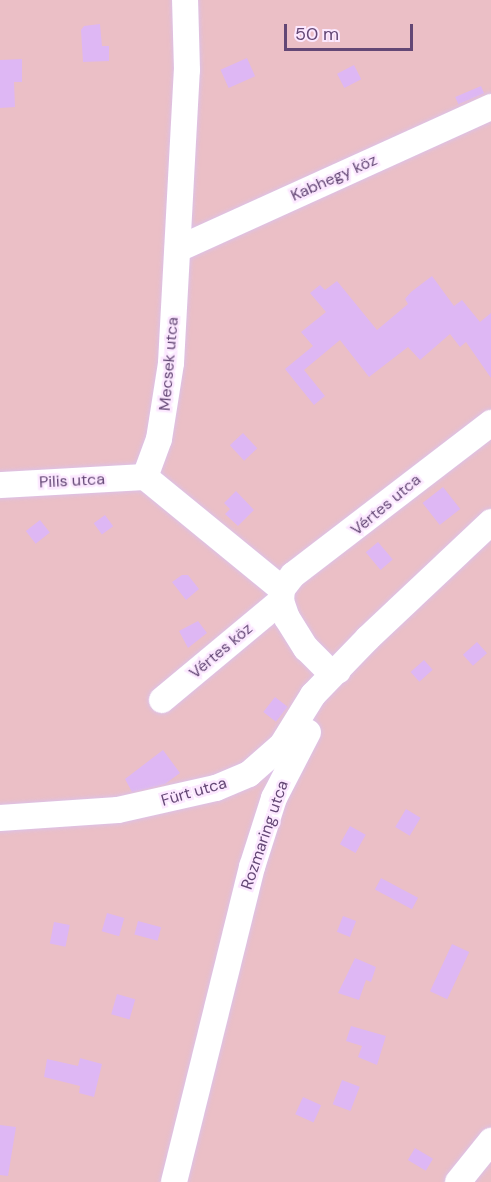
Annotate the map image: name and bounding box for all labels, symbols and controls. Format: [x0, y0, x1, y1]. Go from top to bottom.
scale bar [287, 12, 416, 50]
text: 50 m [295, 22, 339, 46]
street label: Kabhegy köz [288, 150, 380, 206]
street label: Mecsek utca [155, 316, 183, 412]
street label: Pilis utca [39, 470, 105, 492]
street label: Vértes utca [347, 470, 425, 540]
street label: Vértes köz [186, 619, 256, 683]
street label: Fürt utca [159, 774, 229, 810]
street label: Rozmaring utca [237, 778, 293, 892]

